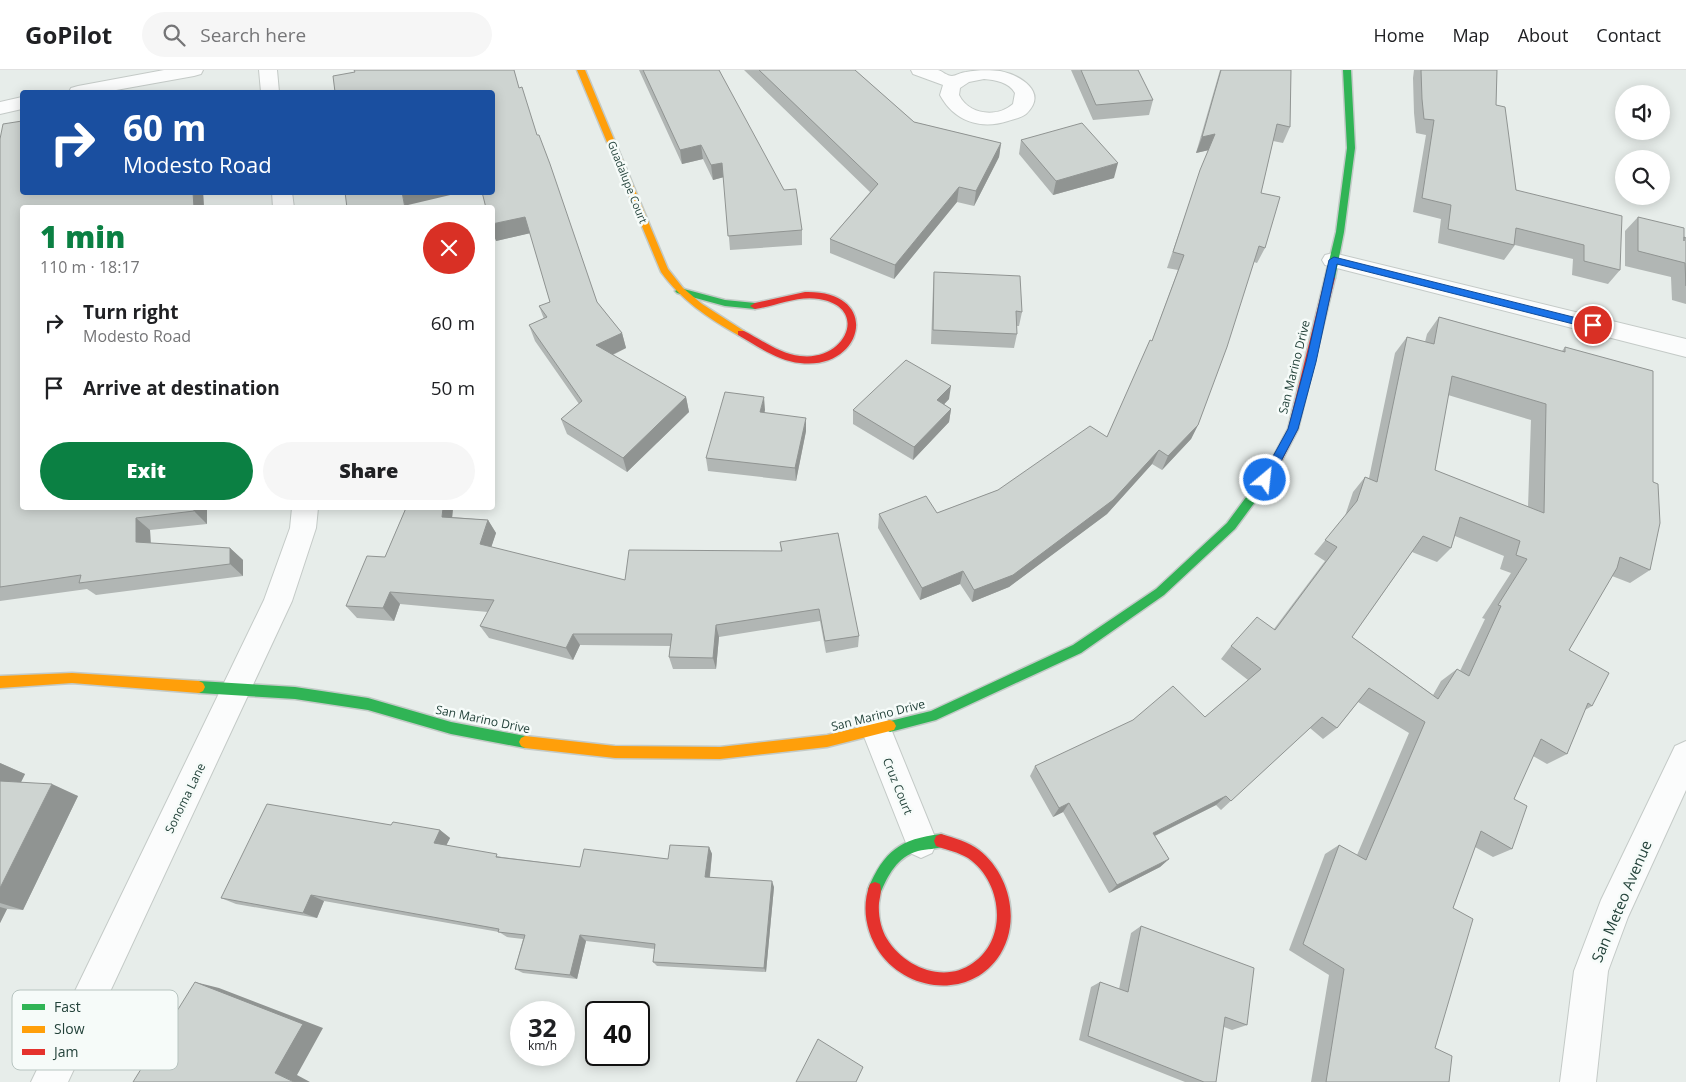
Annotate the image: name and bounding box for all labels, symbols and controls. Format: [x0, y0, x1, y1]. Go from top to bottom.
search box [142, 12, 492, 57]
text: GoPilot [25, 18, 112, 51]
icon: search [160, 21, 188, 49]
text: Search here [200, 22, 306, 48]
text: Home [1374, 23, 1424, 47]
text: Map [1452, 23, 1490, 47]
text: About [1518, 23, 1568, 47]
text: Contact [1596, 23, 1661, 47]
map controls [1615, 85, 1670, 205]
button: sound [1615, 85, 1670, 140]
text: 60 m [123, 104, 206, 151]
icon: right [40, 110, 105, 175]
street label: Guadalupe Court [605, 139, 651, 226]
text: Modesto Road [123, 149, 272, 179]
button: search [1615, 150, 1670, 205]
text: 1 min [40, 216, 125, 257]
button: close [423, 222, 475, 274]
text: 110 m · 18:17 [40, 256, 140, 278]
text: Turn right [83, 299, 178, 325]
pin [1572, 304, 1614, 346]
icon: right [40, 309, 68, 337]
text: 60 m [431, 310, 475, 336]
icon: arrive [1579, 311, 1607, 339]
street label: San Marino Drive [1274, 318, 1314, 416]
text: Modesto Road [83, 325, 191, 347]
icon: arrive [40, 374, 68, 402]
text: Arrive at destination [83, 375, 280, 401]
text: 50 m [431, 375, 475, 401]
button: Exit [40, 442, 253, 500]
button: Share [263, 442, 475, 500]
position arrow [1238, 453, 1290, 505]
street label: San Marino Drive [829, 695, 927, 735]
street label: San Marino Drive [434, 701, 532, 737]
street label: Cruz Court [879, 755, 917, 817]
street label: Sonoma Lane [161, 760, 209, 836]
street label: San Meteo Avenue [1586, 837, 1656, 965]
legend [12, 990, 178, 1070]
text: Fast [54, 997, 81, 1016]
speed limit sign: 40 [585, 1001, 650, 1066]
text: 32 [528, 1010, 557, 1044]
text: Slow [54, 1019, 85, 1038]
text: km/h [528, 1037, 557, 1054]
text: Jam [52, 1042, 79, 1061]

